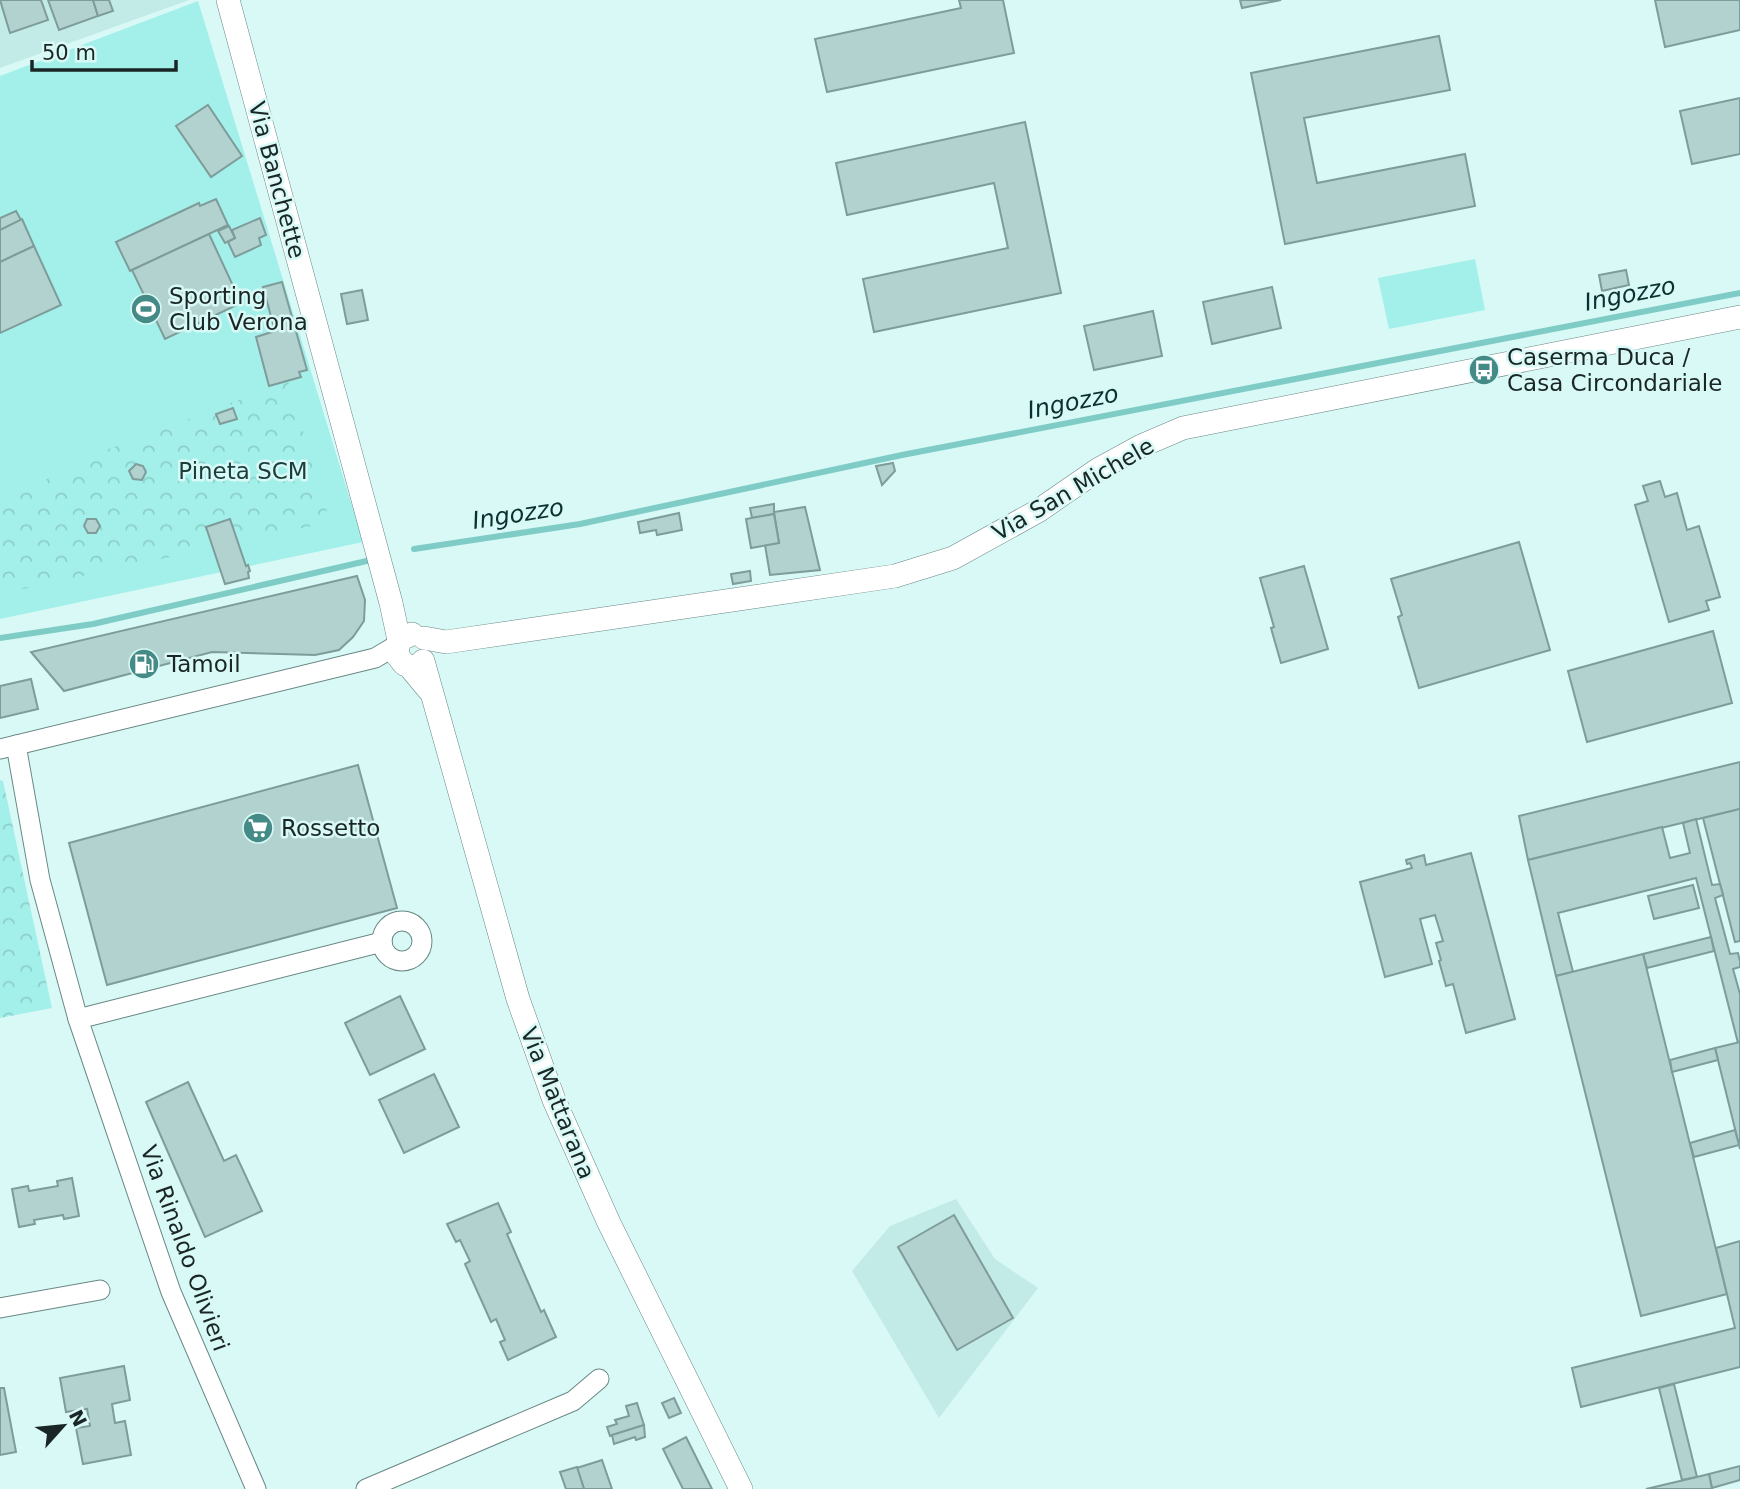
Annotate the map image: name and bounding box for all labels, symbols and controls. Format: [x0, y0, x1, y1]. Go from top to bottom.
scale bar [32, 28, 175, 72]
text: 50 m [42, 41, 96, 65]
street label: Via Banchette [244, 99, 310, 261]
water label: Ingozzo [1582, 271, 1678, 317]
place label: Sporting Club Verona [169, 283, 308, 335]
sports icon: Sporting Club Verona [129, 292, 163, 326]
place label: Caserma Duca / Casa Circondariale [1507, 344, 1722, 396]
bus stop icon: Caserma Duca / Casa Circondariale [1467, 353, 1501, 387]
water label: Ingozzo [1025, 379, 1121, 425]
street label: Via San Michele [988, 432, 1158, 546]
park label: Pineta SCM [178, 458, 308, 484]
water label: Ingozzo [470, 493, 566, 535]
fuel station icon: Tamoil [127, 647, 161, 681]
place label: Tamoil [166, 651, 241, 677]
supermarket icon: Rossetto [241, 811, 275, 845]
place label: Rossetto [281, 815, 380, 841]
street label: Via Mattarana [516, 1023, 600, 1183]
street label: Via Rinaldo Olivieri [136, 1141, 234, 1355]
north arrow [28, 1391, 98, 1461]
text: N [65, 1406, 92, 1430]

